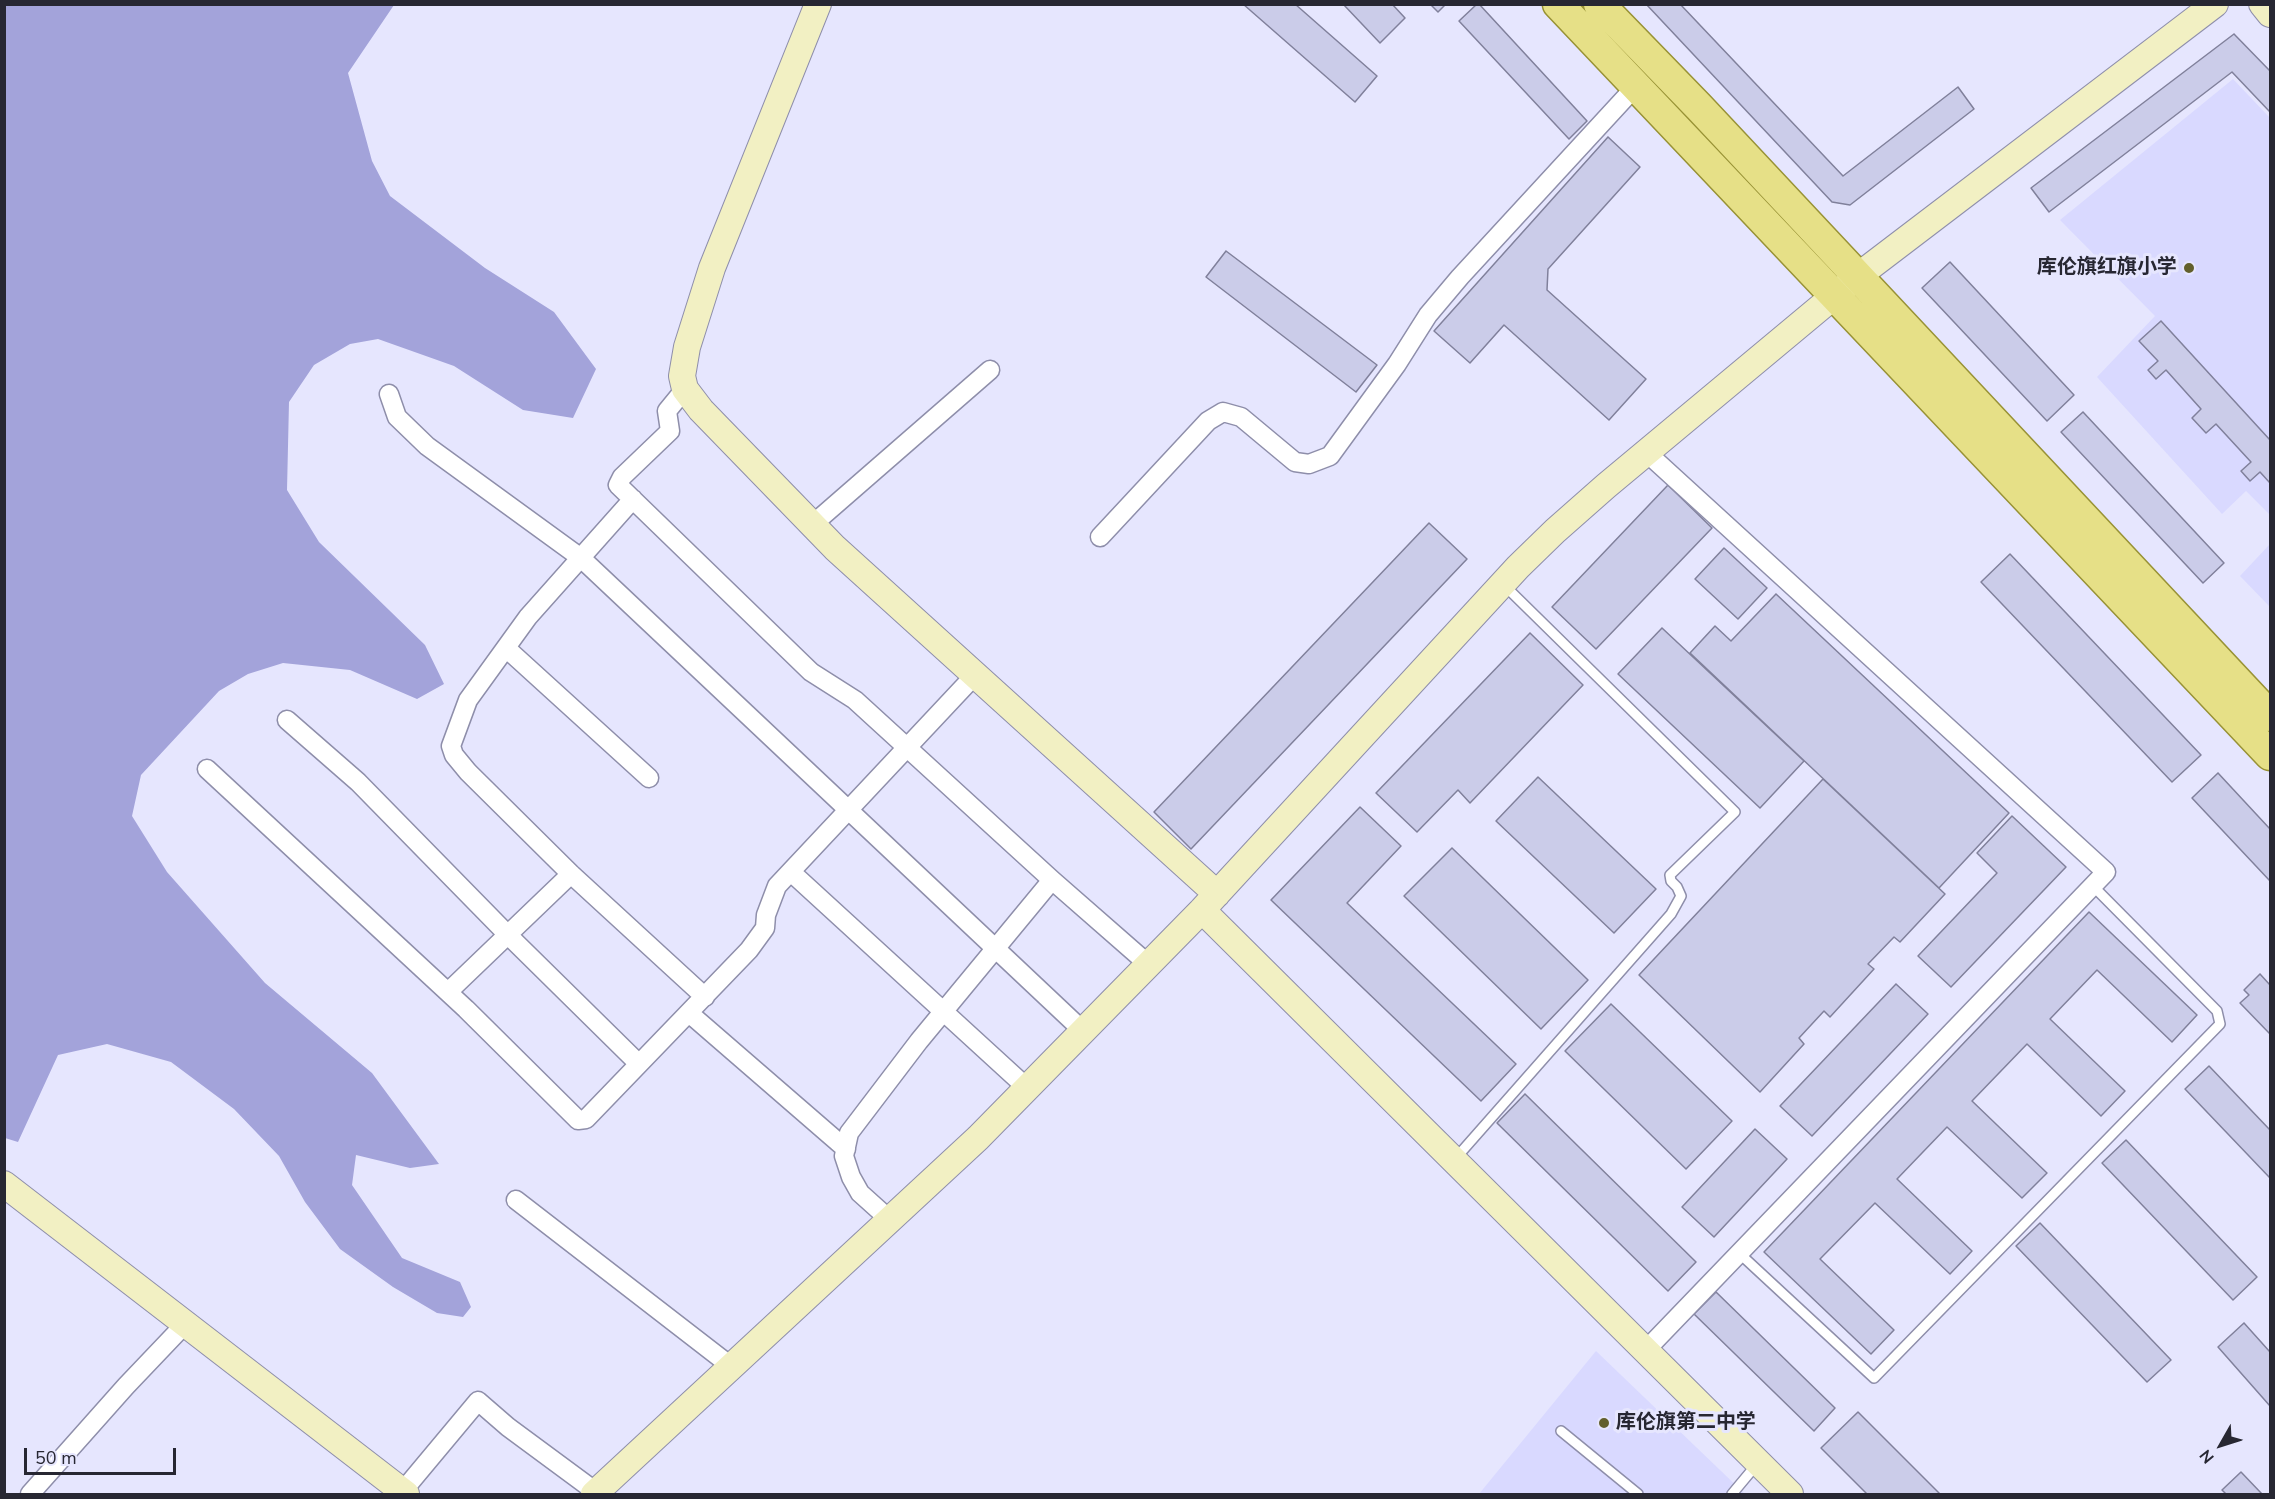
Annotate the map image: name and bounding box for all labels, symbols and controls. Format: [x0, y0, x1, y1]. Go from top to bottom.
place label: 库伦旗红旗小学 [2037, 256, 2177, 280]
marker: 库伦旗红旗小学 [2182, 261, 2196, 275]
place label: 库伦旗第二中学 [1616, 1411, 1756, 1435]
north arrow [2191, 1415, 2251, 1475]
marker: 库伦旗第二中学 [1597, 1416, 1611, 1430]
scale bar [27, 1436, 178, 1474]
text: N [2195, 1445, 2219, 1468]
text: 50 m [35, 1446, 77, 1470]

